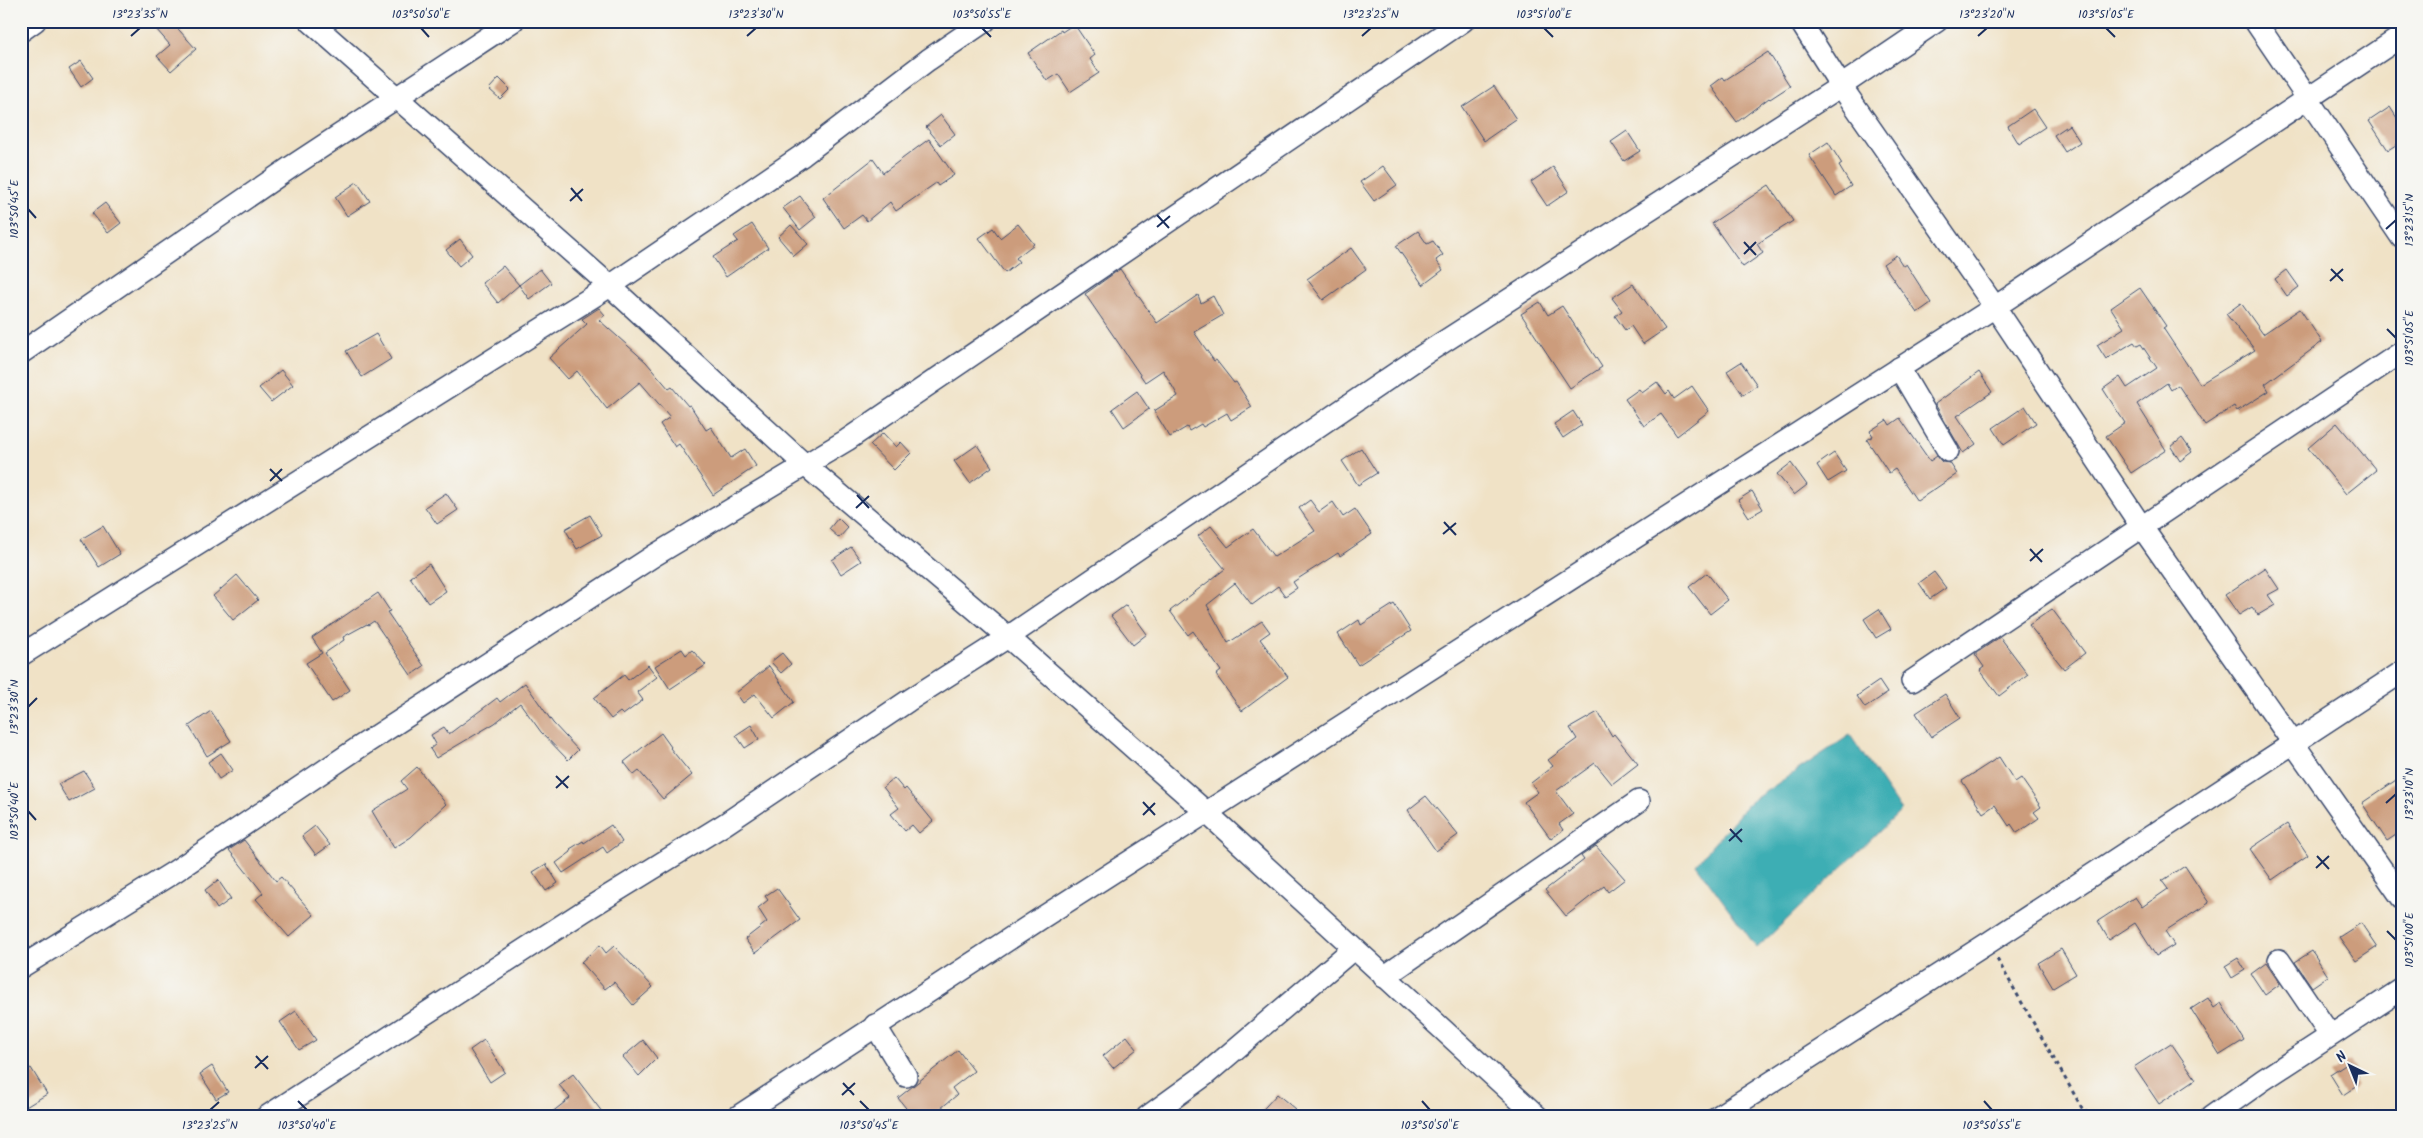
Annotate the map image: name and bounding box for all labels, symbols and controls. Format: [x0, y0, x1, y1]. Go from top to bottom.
text: 13°23'35"N [112, 5, 168, 24]
text: 103°50'50"E [392, 5, 451, 24]
text: 13°23'30"N [728, 5, 784, 24]
text: 103°50'55"E [953, 5, 1012, 24]
text: 13°23'25"N [1343, 5, 1399, 24]
text: 103°51'00"E [1516, 5, 1573, 24]
text: 13°23'20"N [1959, 5, 2015, 24]
text: 103°51'05"E [2078, 5, 2135, 24]
text: 103°50'45"E [5, 179, 24, 238]
text: 13°23'15"N [2400, 194, 2419, 246]
text: 103°51'05"E [2400, 309, 2419, 366]
text: 13°23'30"N [5, 679, 24, 735]
text: 13°23'10"N [2400, 768, 2419, 820]
text: 103°50'40"E [5, 781, 24, 840]
text: 103°51'00"E [2400, 911, 2419, 968]
north arrow [2326, 1040, 2376, 1090]
text: N [2331, 1046, 2353, 1068]
text: 13°23'25"N [182, 1116, 238, 1135]
text: 103°50'40"E [278, 1116, 337, 1135]
text: 103°50'45"E [840, 1116, 899, 1135]
text: 103°50'50"E [1401, 1116, 1460, 1135]
text: 103°50'55"E [1963, 1116, 2022, 1135]

